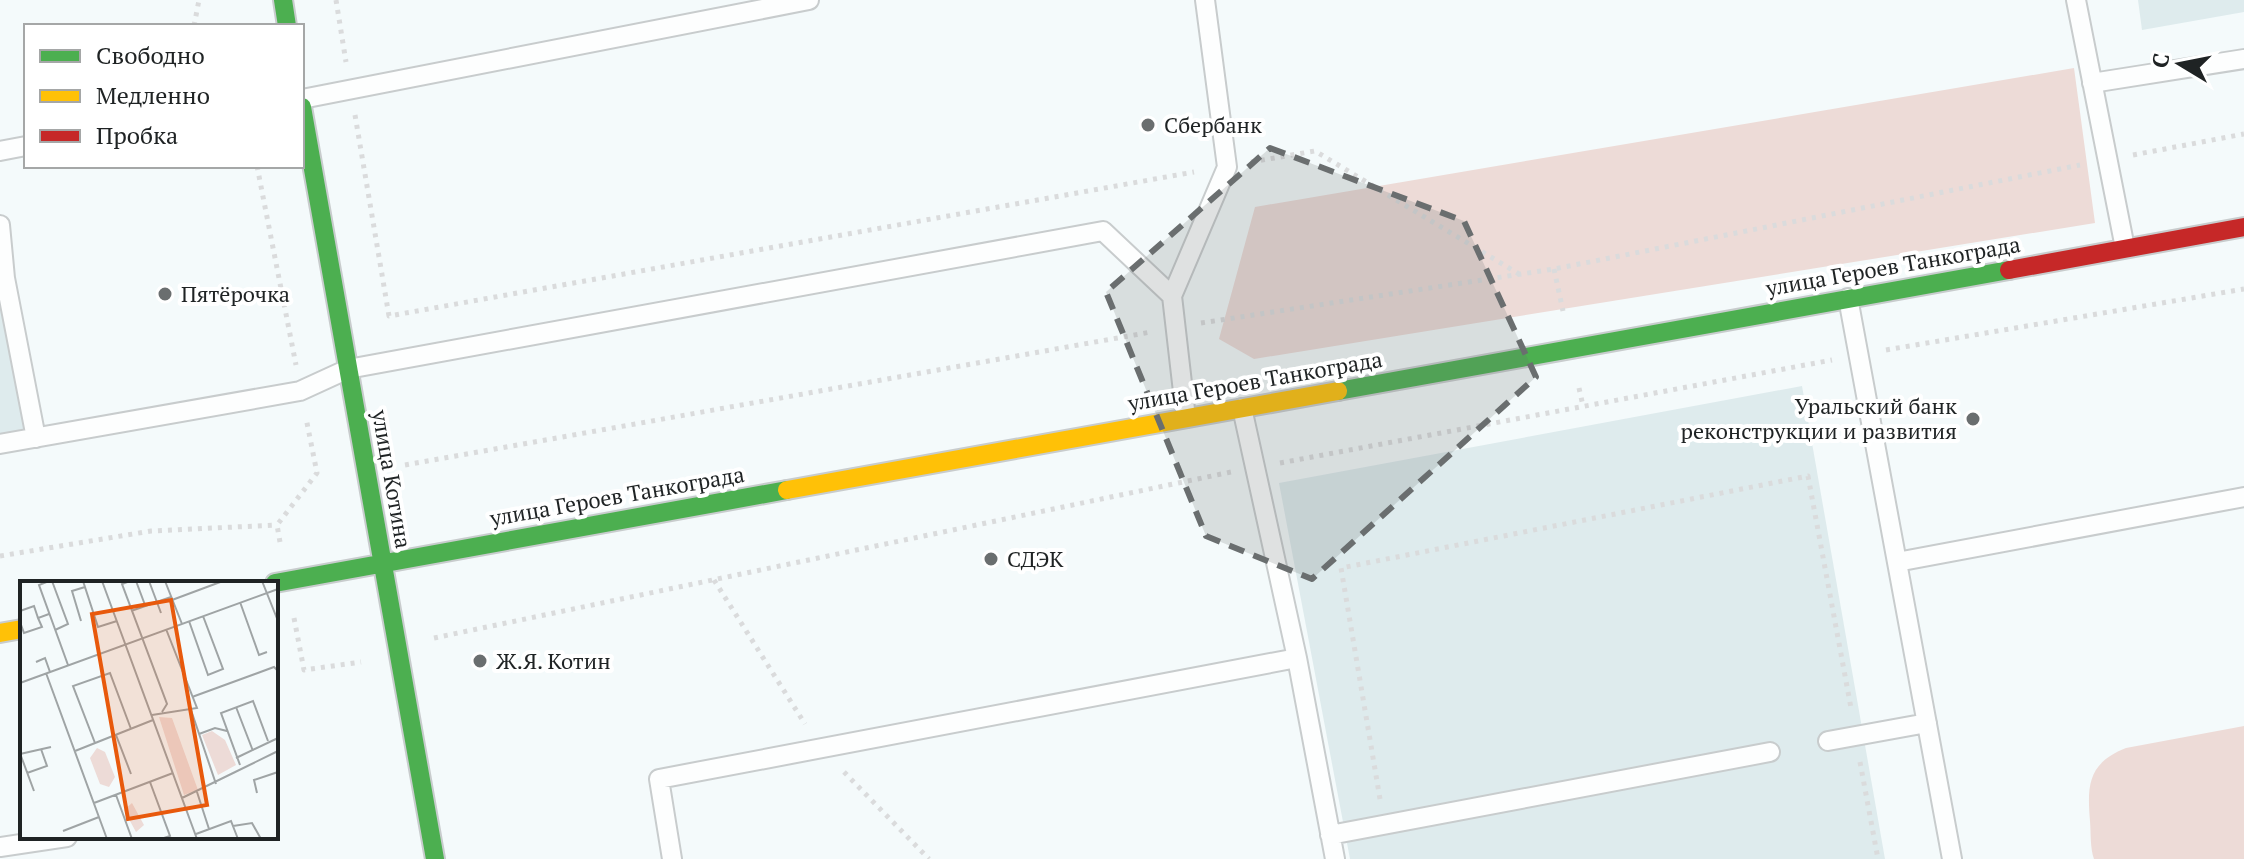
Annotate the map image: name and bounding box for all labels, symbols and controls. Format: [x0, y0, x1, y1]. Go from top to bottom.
legend [24, 24, 304, 168]
north arrow [2140, 24, 2220, 104]
text: Свободно [96, 39, 205, 71]
text: С [2144, 51, 2175, 70]
text: Медленно [96, 79, 210, 111]
place label: Сбербанк [1164, 110, 1262, 139]
marker: Сбербанк [1139, 116, 1157, 134]
text: Пробка [96, 119, 178, 151]
street label: улица Героев Танкограда [1762, 229, 2022, 302]
place label: Пятёрочка [181, 279, 290, 308]
marker: Пятёрочка [156, 285, 174, 303]
street label: улица Героев Танкограда [1124, 344, 1384, 417]
place label: Уральский банк реконструкции и развития [1681, 391, 1957, 445]
street label: улица Котина [366, 406, 419, 550]
marker: Уральский банк реконструкции и развития [1964, 410, 1982, 428]
street label: улица Героев Танкограда [486, 459, 746, 532]
place label: СДЭК [1007, 544, 1064, 573]
marker: СДЭК [982, 550, 1000, 568]
inset map [20, 581, 278, 839]
place label: Ж.Я. Котин [496, 646, 611, 675]
marker: Ж.Я. Котин [471, 652, 489, 670]

